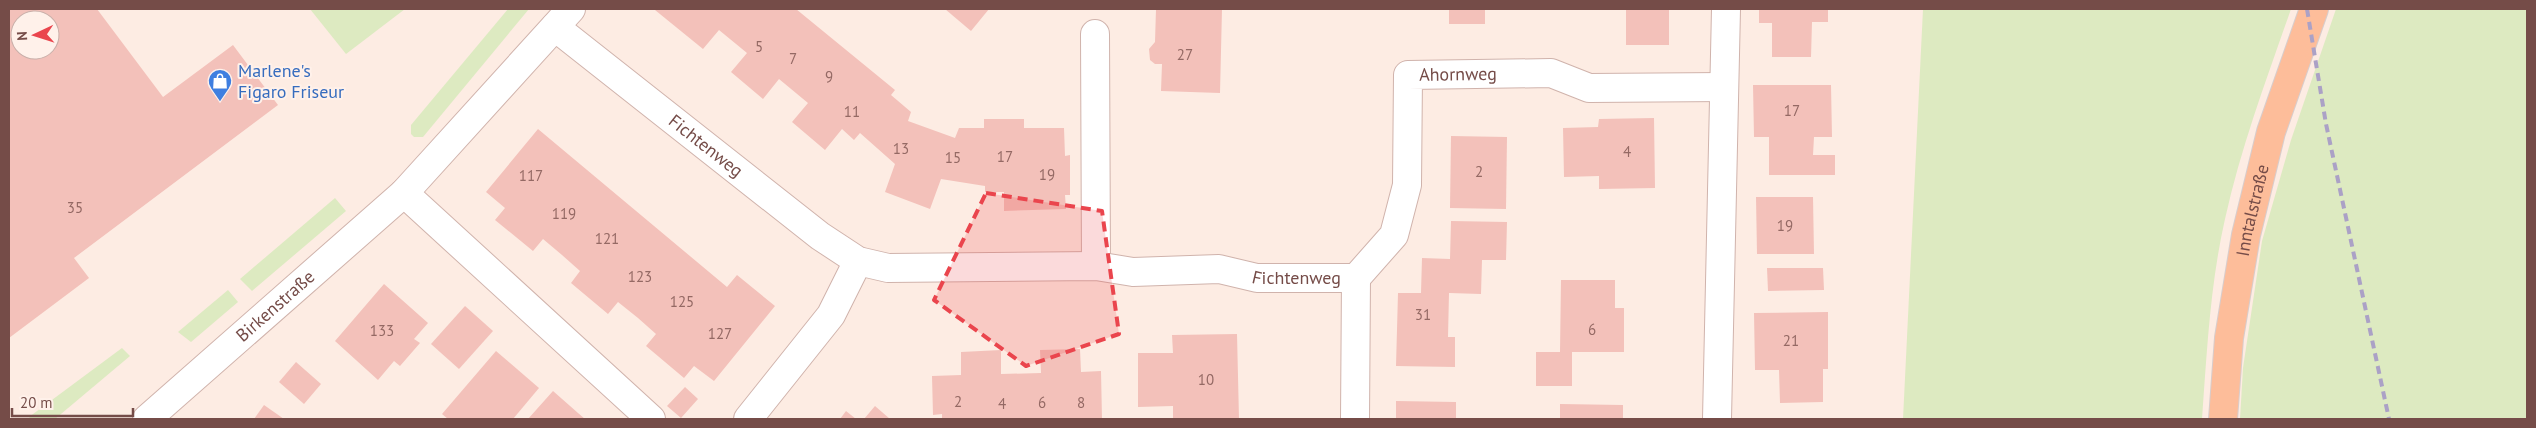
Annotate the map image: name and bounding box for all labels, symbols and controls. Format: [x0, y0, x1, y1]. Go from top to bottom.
north arrow [10, 10, 60, 60]
text: N [13, 31, 31, 41]
house number: 5 [755, 37, 763, 56]
house number: 27 [1177, 45, 1193, 64]
house number: 7 [789, 49, 797, 68]
place label: Marlene's Figaro Friseur [238, 59, 344, 103]
street label: Ahornweg [1419, 62, 1497, 86]
house number: 9 [825, 67, 833, 86]
shop icon: Marlene's Figaro Friseur [207, 68, 233, 102]
house number: 17 [1784, 101, 1800, 120]
house number: 11 [844, 102, 860, 121]
street label: Fichtenweg [664, 109, 748, 182]
house number: 13 [893, 139, 909, 158]
house number: 4 [1623, 142, 1631, 161]
house number: 17 [997, 147, 1013, 166]
house number: 15 [945, 148, 961, 167]
house number: 2 [1475, 162, 1483, 181]
street label: Inntalstraße [2231, 162, 2274, 258]
house number: 19 [1039, 165, 1055, 184]
house number: 117 [519, 166, 543, 185]
house number: 35 [67, 198, 83, 217]
house number: 119 [552, 204, 576, 223]
house number: 19 [1777, 216, 1793, 235]
house number: 121 [595, 229, 619, 248]
street label: Birkenstraße [231, 265, 319, 347]
street label: Fichtenweg [1250, 265, 1341, 290]
house number: 123 [628, 267, 652, 286]
house number: 125 [670, 292, 694, 311]
house number: 31 [1415, 305, 1431, 324]
house number: 6 [1588, 320, 1596, 339]
house number: 133 [370, 321, 394, 340]
house number: 127 [708, 324, 732, 343]
house number: 21 [1783, 331, 1799, 350]
house number: 10 [1198, 370, 1214, 389]
scale bar [12, 386, 134, 418]
house number: 2 [954, 392, 962, 411]
text: 20 m [20, 393, 53, 412]
house number: 6 [1038, 393, 1046, 412]
house number: 8 [1077, 393, 1085, 412]
house number: 4 [998, 394, 1006, 413]

